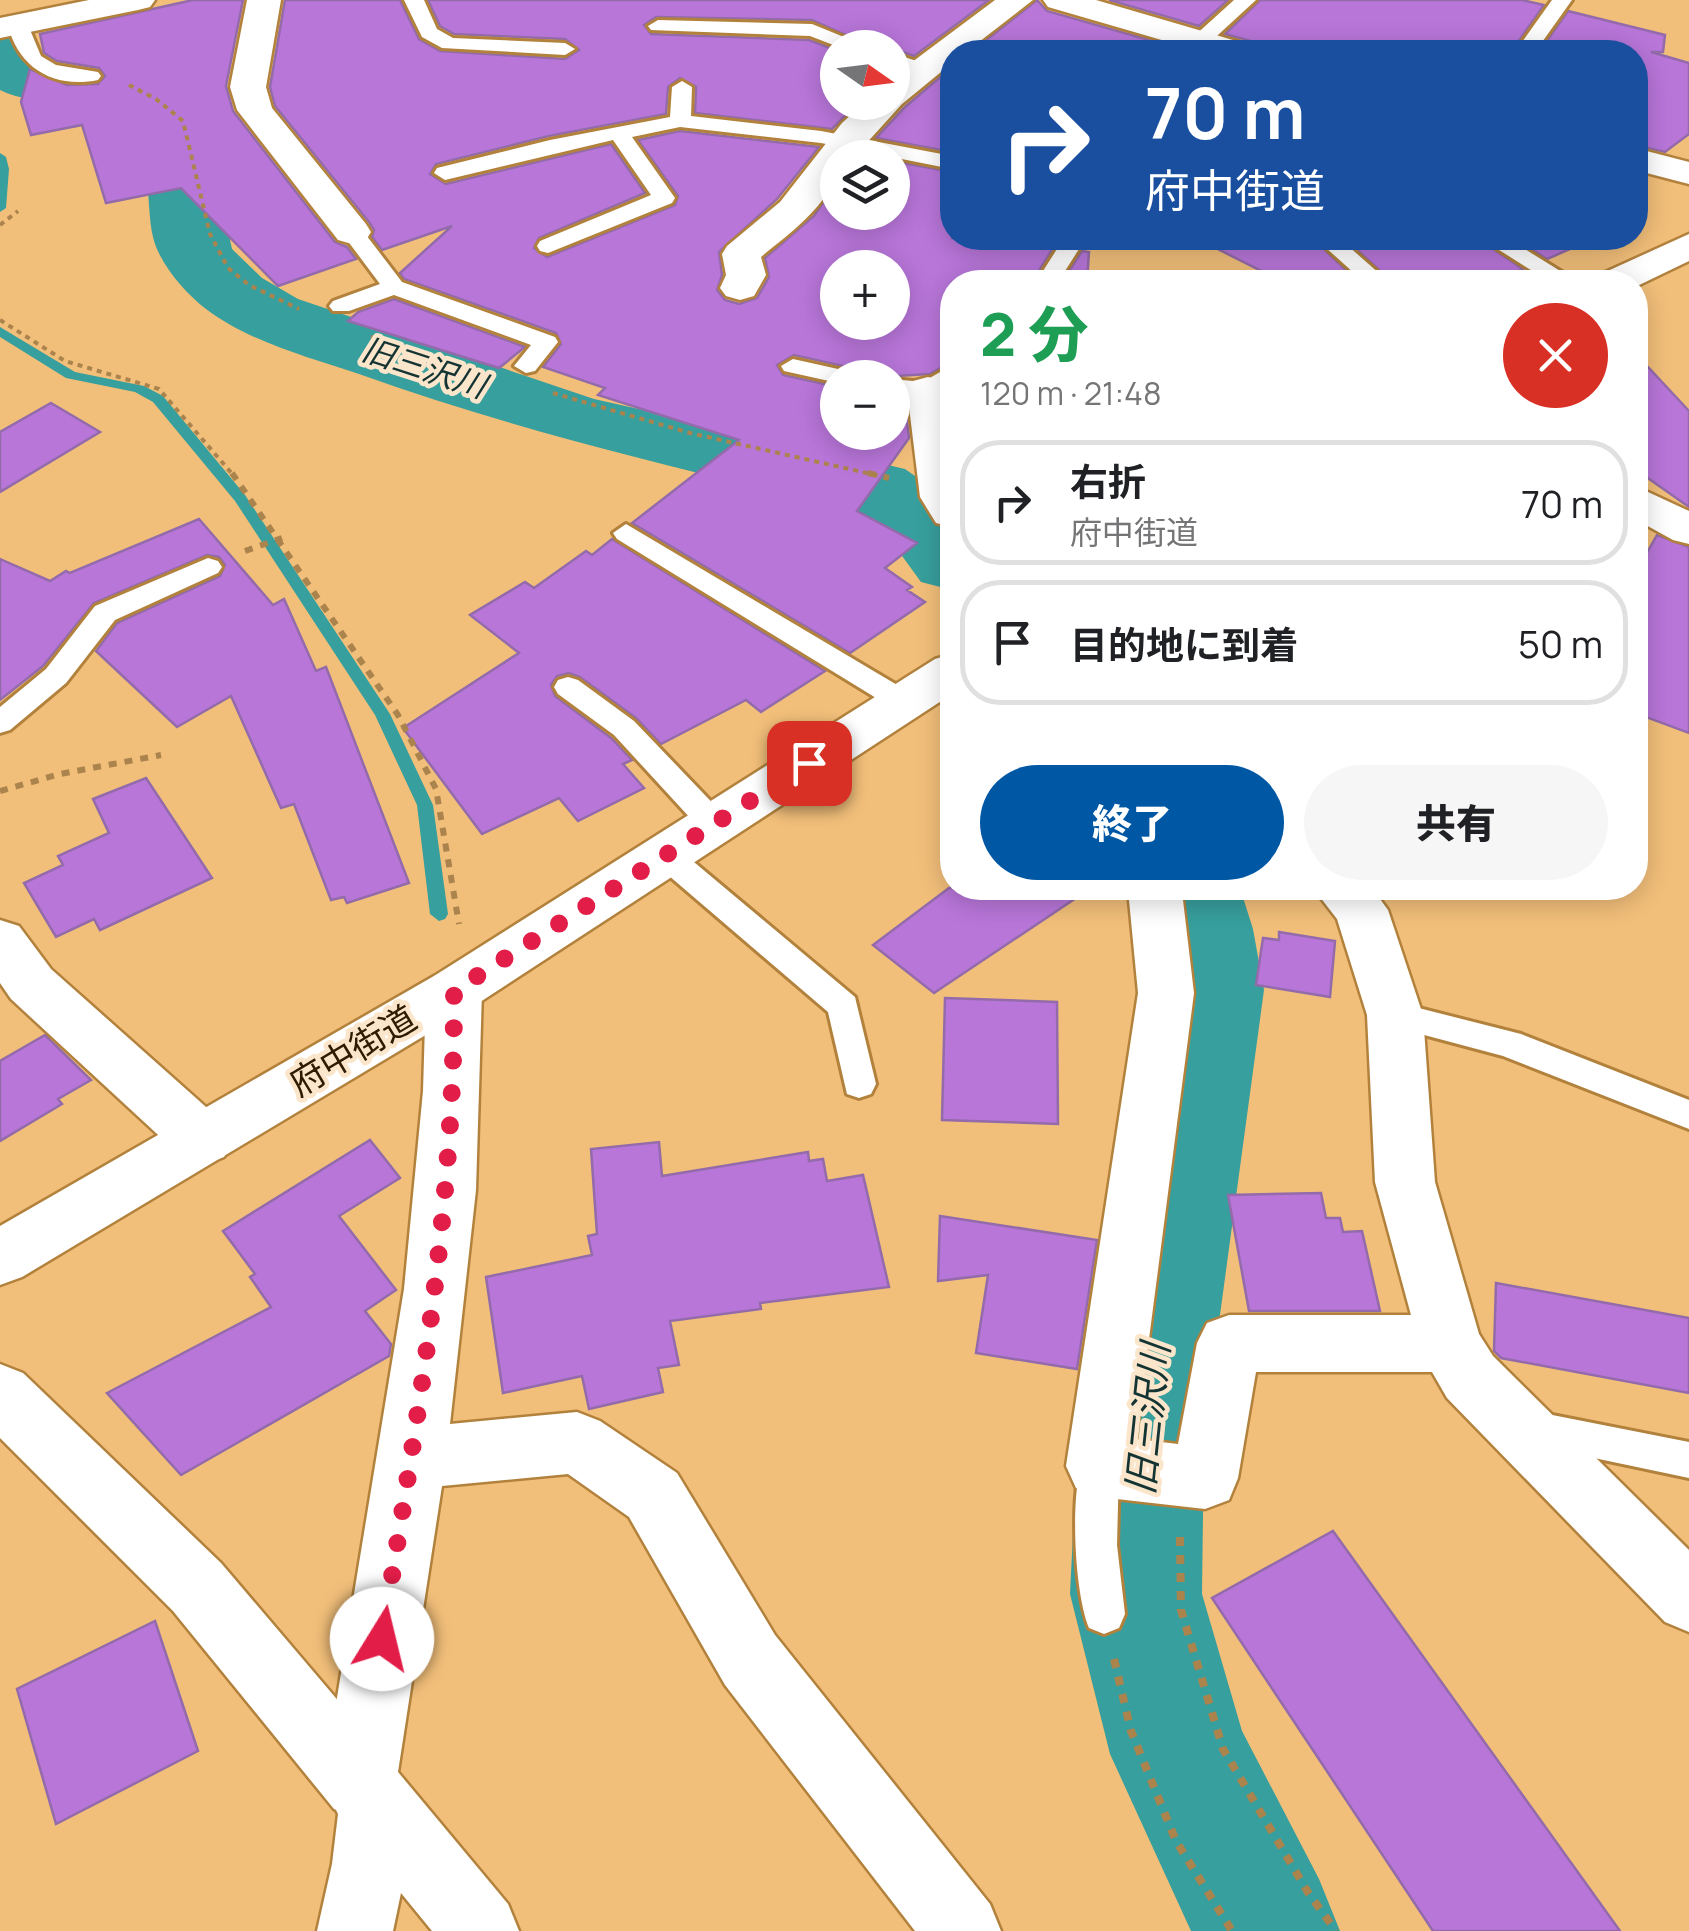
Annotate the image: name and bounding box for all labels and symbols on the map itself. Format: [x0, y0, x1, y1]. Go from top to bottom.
north arrow [820, 30, 910, 120]
water label: 旧三沢川 [357, 326, 495, 409]
pin [767, 721, 852, 806]
street label: 府中街道 [280, 994, 425, 1107]
water label: 旧三沢川 [1112, 1337, 1180, 1497]
position arrow [330, 1587, 434, 1691]

